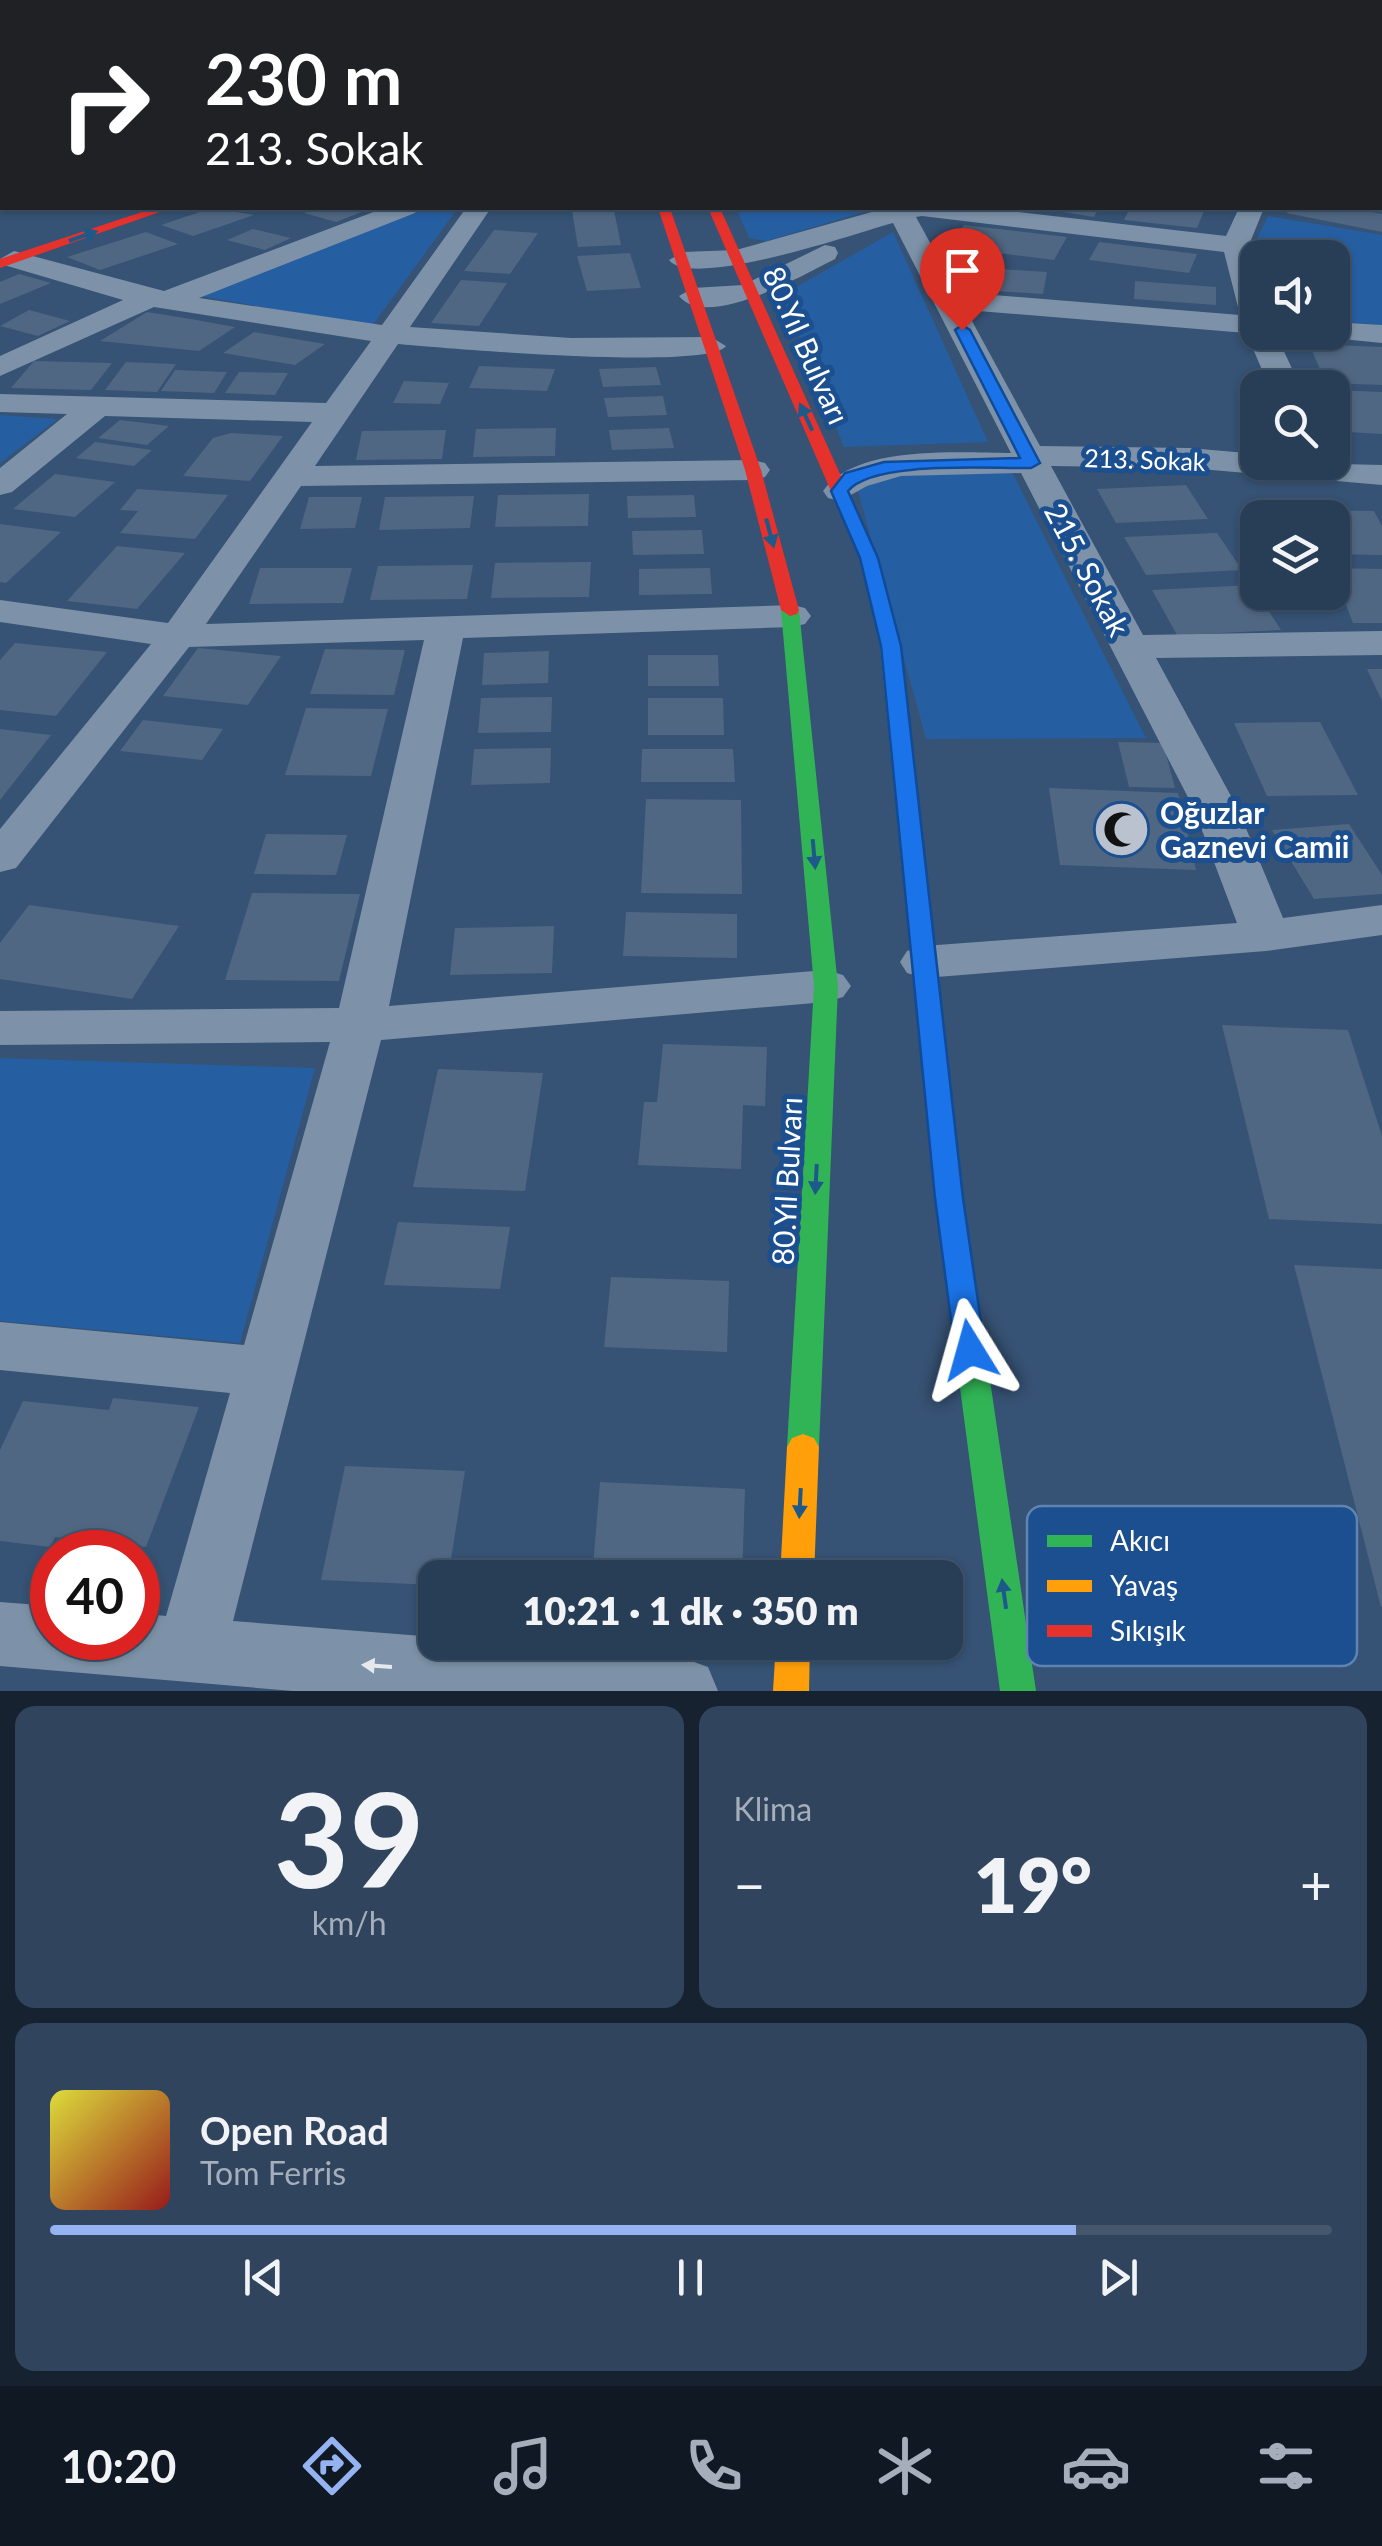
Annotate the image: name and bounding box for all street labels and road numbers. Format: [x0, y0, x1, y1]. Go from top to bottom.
street label: 80.Yıl Bulvarı [756, 261, 858, 429]
street label: 213. Sokak [1084, 442, 1206, 476]
street label: 215. Sokak [1038, 496, 1138, 642]
street label: 80.Yıl Bulvarı [764, 1096, 808, 1266]

